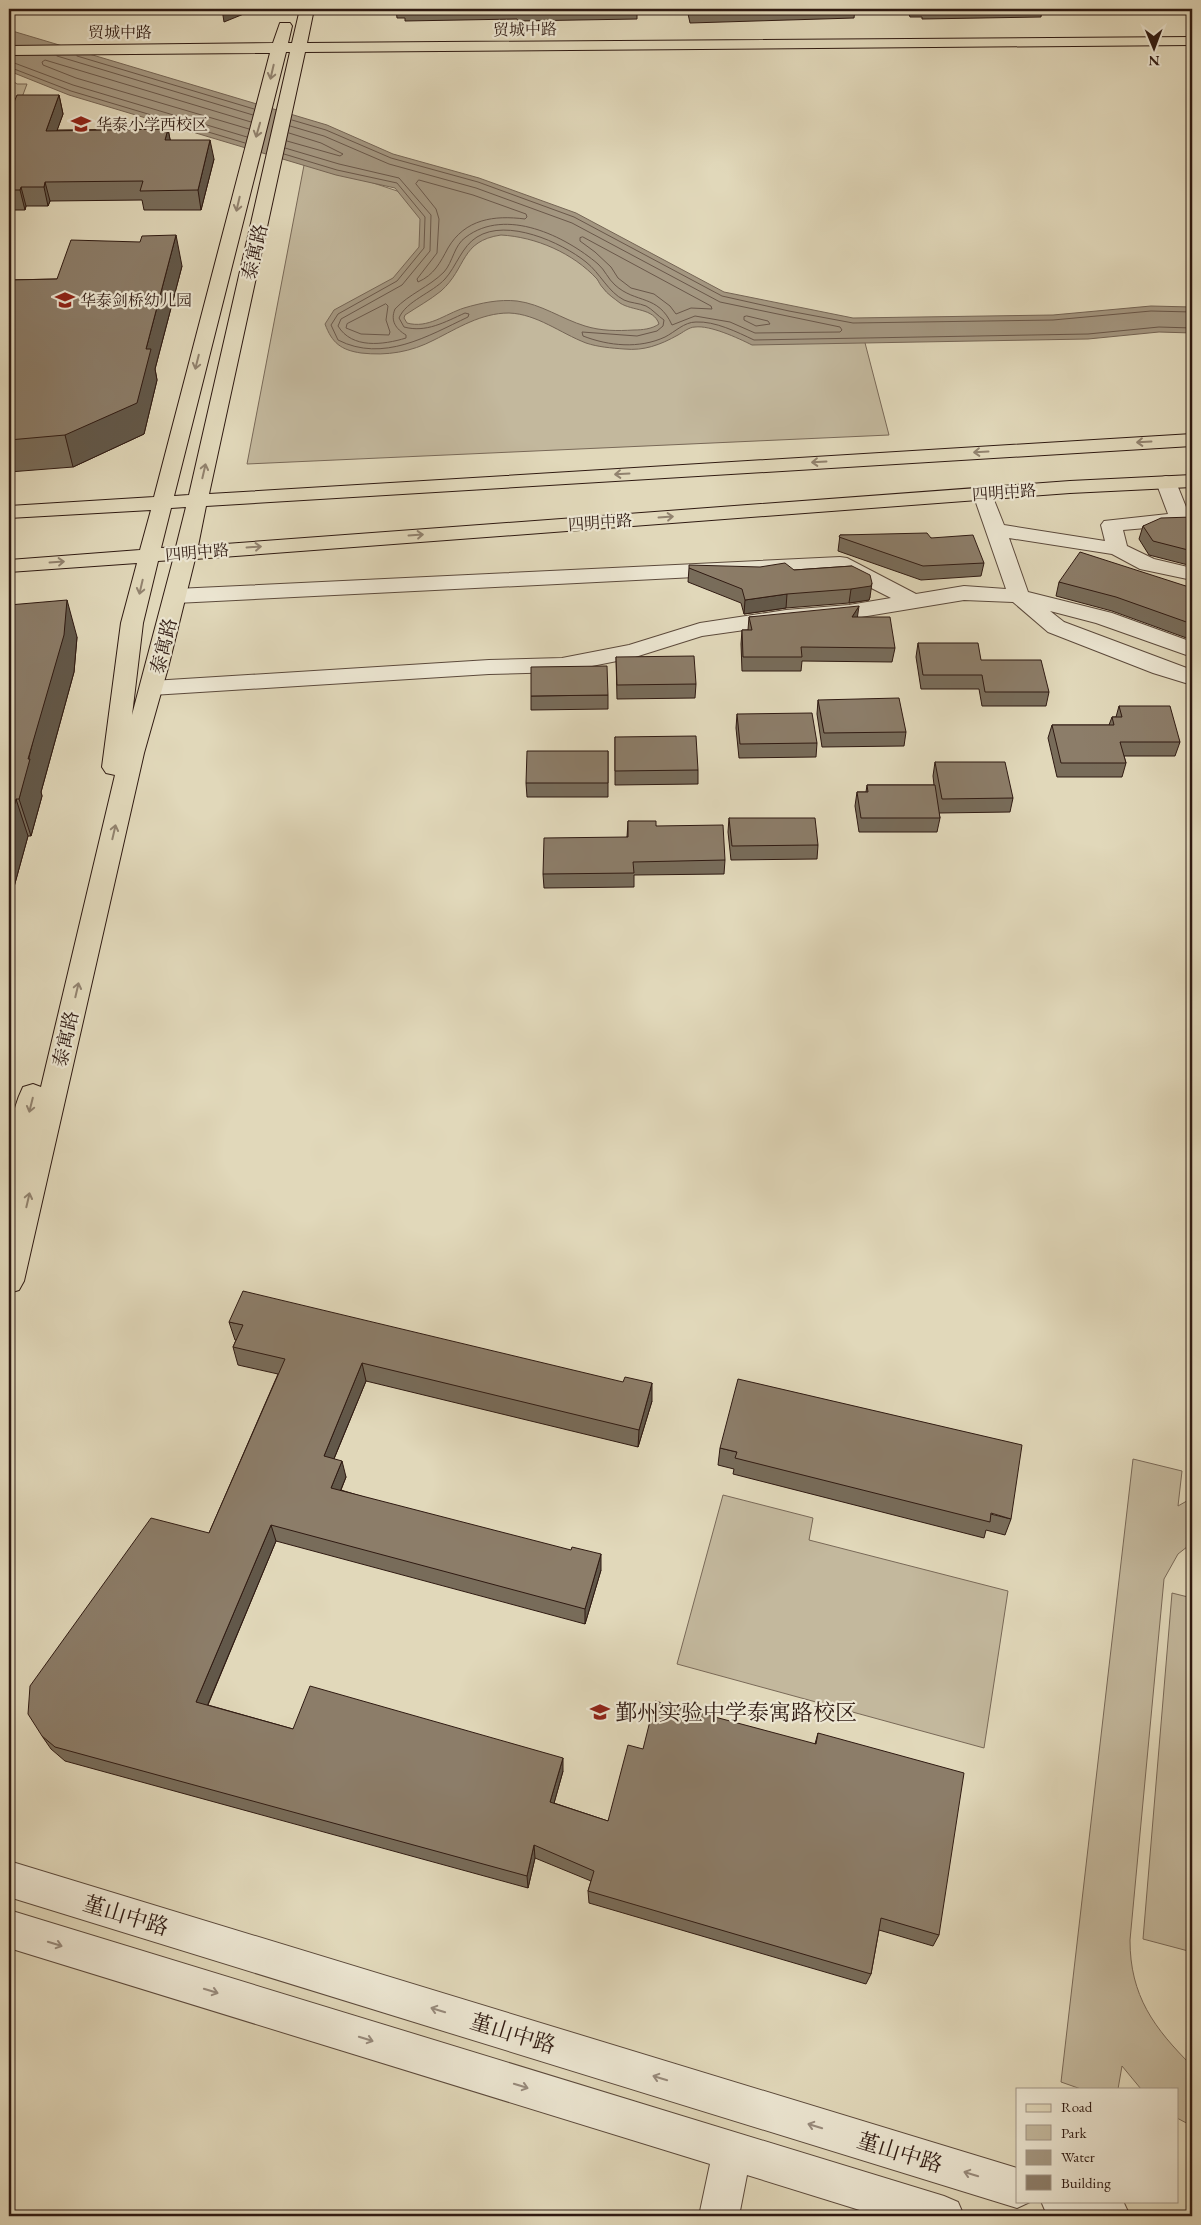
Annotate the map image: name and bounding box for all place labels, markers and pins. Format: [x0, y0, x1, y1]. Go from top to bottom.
school or university icon: 华泰小学西校区 [70, 113, 92, 135]
place label: 华泰小学西校区 [96, 114, 208, 135]
school or university icon: 华泰剑桥幼儿园 [54, 289, 76, 311]
place label: 华泰剑桥幼儿园 [80, 290, 192, 311]
place label: 鄞州实验中学泰寓路校区 [615, 1698, 857, 1727]
school or university icon: 鄞州实验中学泰寓路校区 [589, 1701, 611, 1723]

